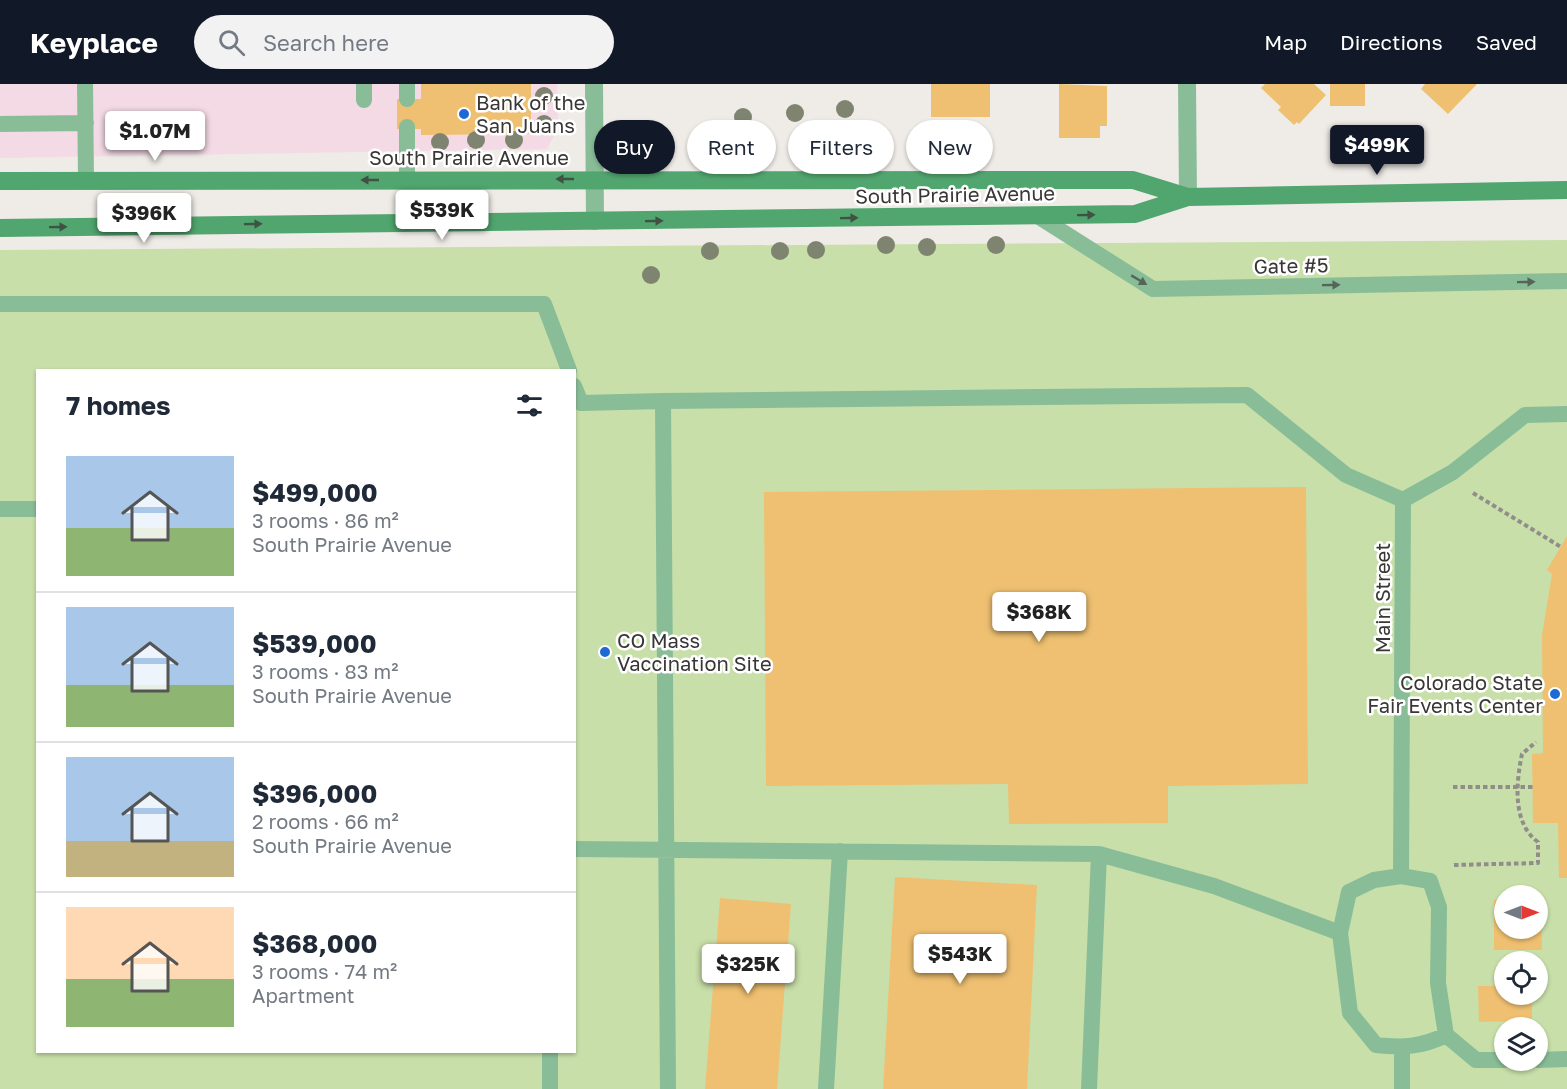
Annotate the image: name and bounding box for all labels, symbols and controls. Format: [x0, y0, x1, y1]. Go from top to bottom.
search box [194, 15, 614, 69]
text: Keyplace [30, 26, 158, 59]
icon: search [215, 26, 248, 59]
text: Search here [263, 29, 389, 56]
text: Map [1264, 29, 1307, 55]
text: Directions [1340, 29, 1443, 55]
text: Saved [1476, 29, 1537, 55]
place label: Bank of the San Juans [476, 90, 585, 137]
marker: Bank of the San Juans [457, 107, 471, 121]
pin: $1.07M [106, 111, 204, 162]
text: $1.07M [119, 118, 191, 142]
chip: Buy [594, 120, 675, 174]
chip: Rent [687, 120, 776, 174]
chip: Filters [788, 120, 894, 174]
chip: New [906, 120, 993, 174]
pin: $499K [1335, 125, 1419, 176]
text: $499K [1344, 132, 1410, 156]
street label: South Prairie Avenue [369, 145, 569, 169]
one-way arrow [556, 174, 575, 184]
one-way arrow [361, 175, 380, 185]
street label: South Prairie Avenue [855, 180, 1055, 208]
pin: $539K [400, 190, 484, 241]
pin: $396K [102, 193, 186, 244]
text: $539K [410, 197, 475, 221]
text: $396K [111, 200, 177, 224]
one-way arrow [1076, 210, 1095, 219]
one-way arrow [839, 213, 858, 223]
one-way arrow [644, 216, 663, 226]
one-way arrow [244, 219, 263, 229]
one-way arrow [49, 222, 68, 232]
street label: Gate #5 [1253, 252, 1329, 278]
one-way arrow [1131, 274, 1147, 285]
one-way arrow [1517, 277, 1536, 287]
one-way arrow [1322, 281, 1341, 290]
icon: filters [513, 389, 546, 422]
text: 7 homes [66, 390, 171, 421]
text: $499,000 [252, 477, 378, 508]
icon: home [114, 480, 186, 552]
text: 3 rooms · 86 m² [252, 508, 399, 532]
text: South Prairie Avenue [252, 532, 452, 556]
street label: Main Street [1370, 543, 1394, 653]
pin: $368K [997, 592, 1081, 643]
text: $368K [1006, 599, 1072, 623]
text: $539,000 [252, 628, 377, 659]
place label: CO Mass Vaccination Site [617, 628, 771, 675]
icon: home [114, 631, 186, 703]
marker: CO Mass Vaccination Site [598, 645, 612, 659]
text: 3 rooms · 83 m² [252, 659, 398, 683]
place label: Colorado State Fair Events Center [1367, 670, 1543, 717]
text: South Prairie Avenue [252, 683, 452, 707]
marker: Colorado State Fair Events Center [1548, 687, 1562, 701]
text: $396,000 [252, 778, 377, 809]
icon: home [114, 781, 186, 853]
text: 2 rooms · 66 m² [252, 809, 399, 833]
text: South Prairie Avenue [252, 833, 452, 857]
north arrow [1494, 885, 1548, 939]
map controls [1494, 885, 1548, 1071]
text: $368,000 [252, 928, 377, 959]
icon: home [114, 931, 186, 1003]
pin: $543K [918, 934, 1002, 985]
text: $543K [928, 941, 992, 965]
pin: $325K [706, 944, 790, 995]
text: $325K [716, 951, 780, 975]
button: locate [1494, 951, 1548, 1005]
text: 3 rooms · 74 m² [252, 959, 397, 983]
text: Apartment [252, 983, 355, 1007]
button: layers [1494, 1017, 1548, 1071]

